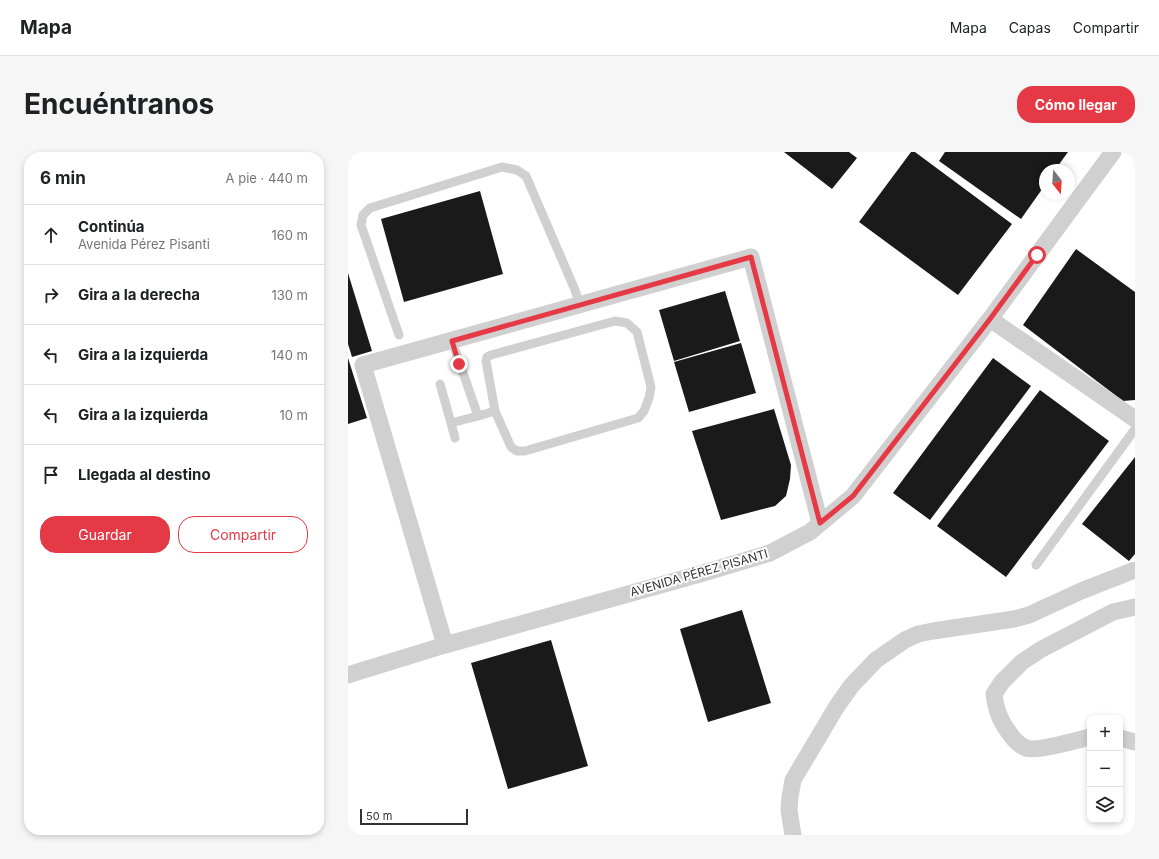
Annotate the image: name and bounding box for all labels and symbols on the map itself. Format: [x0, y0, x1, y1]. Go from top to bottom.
north arrow [1039, 164, 1075, 200]
route start [1028, 246, 1046, 264]
route end [450, 355, 468, 373]
street label: AVENIDA PÉREZ PISANTI [628, 546, 770, 599]
scale bar [360, 807, 468, 826]

